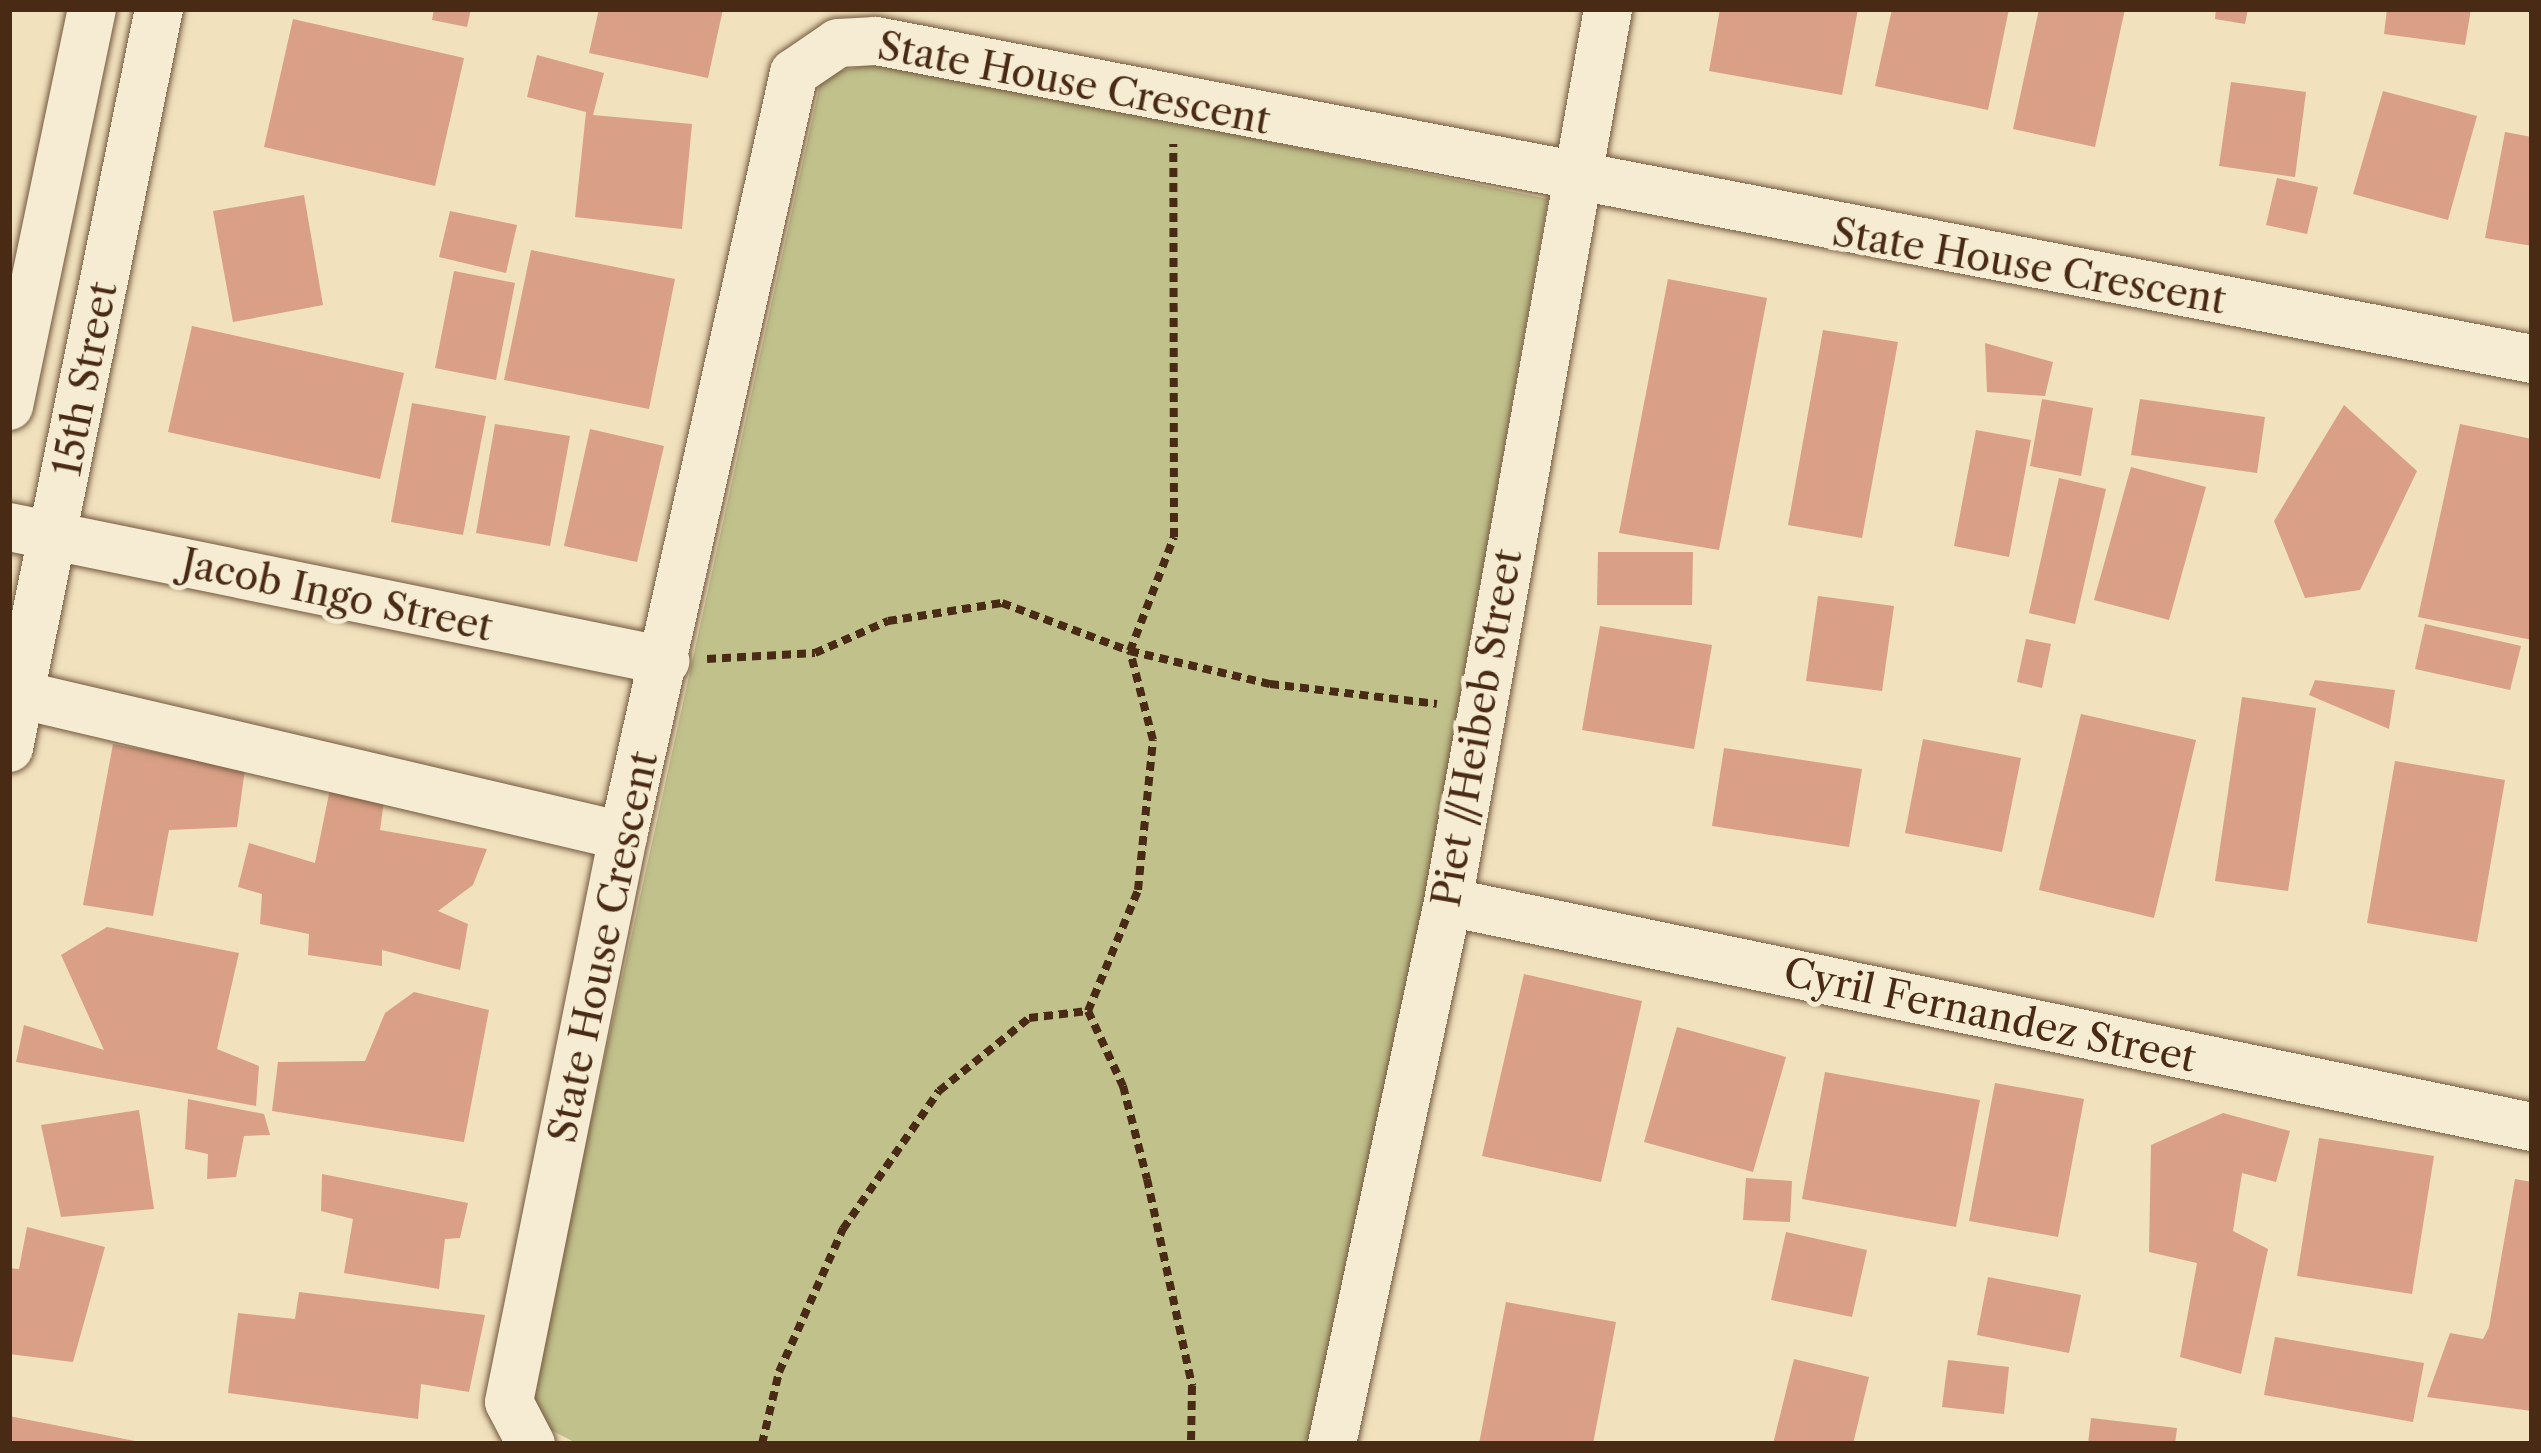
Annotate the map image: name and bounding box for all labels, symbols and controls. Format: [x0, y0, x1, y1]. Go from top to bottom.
street label: State House Crescent [874, 22, 1274, 144]
street label: State House Crescent [1829, 208, 2229, 324]
street label: 15th Street [43, 278, 127, 480]
street label: Jacob Ingo Street [177, 539, 497, 651]
street label: Piet //Heibeb Street [1423, 546, 1531, 910]
street label: State House Crescent [539, 747, 667, 1147]
street label: Cyril Fernandez Street [1780, 948, 2200, 1082]

